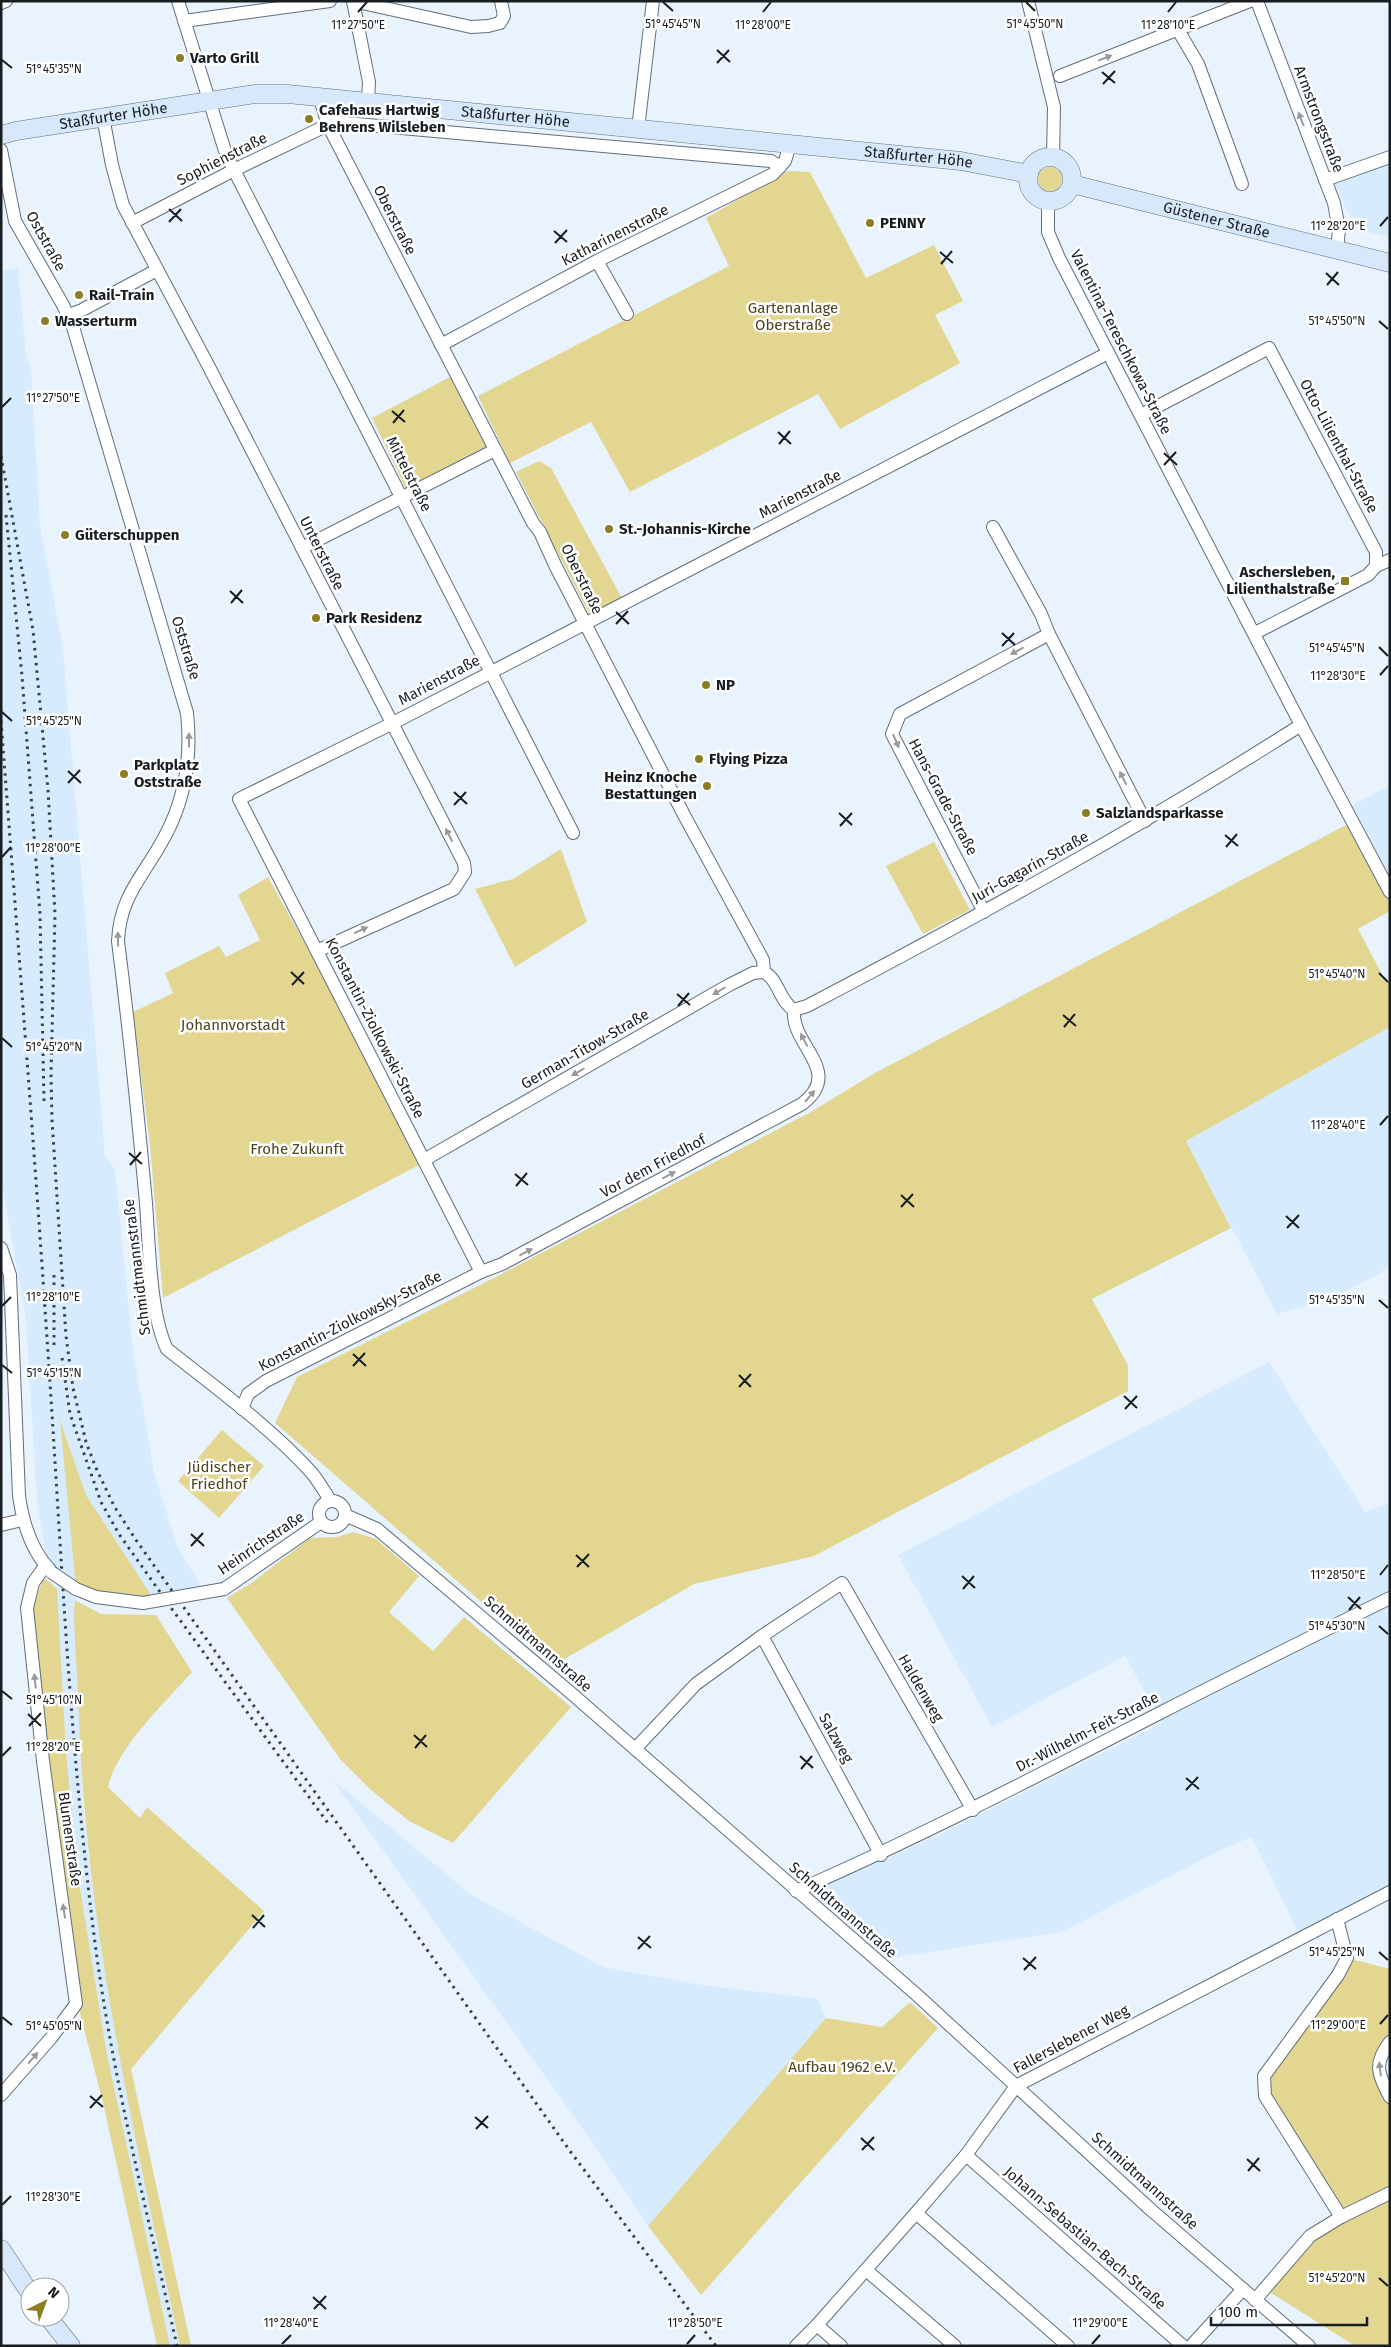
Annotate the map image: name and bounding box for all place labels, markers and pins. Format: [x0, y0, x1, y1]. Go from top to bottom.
place label: Varto Grill [189, 49, 259, 67]
marker: Varto Grill [174, 52, 186, 64]
place label: Cafehaus Hartwig Behrens Wilsleben [319, 101, 446, 136]
marker: Cafehaus Hartwig Behrens Wilsleben [303, 113, 315, 125]
place label: PENNY [880, 214, 927, 232]
marker: PENNY [864, 217, 876, 229]
place label: Rail-Train [89, 286, 154, 304]
marker: Rail-Train [73, 289, 85, 301]
place label: Wasserturm [55, 312, 137, 330]
marker: Wasserturm [39, 315, 51, 327]
place label: St.-Johannis-Kirche [619, 520, 751, 538]
marker: St.-Johannis-Kirche [603, 523, 615, 535]
place label: Güterschuppen [75, 526, 179, 544]
marker: Güterschuppen [59, 529, 71, 541]
place label: Aschersleben, Lilienthalstraße [1226, 563, 1335, 598]
marker: Aschersleben, Lilienthalstraße [1339, 575, 1351, 587]
place label: Park Residenz [326, 609, 422, 627]
marker: Park Residenz [310, 612, 322, 624]
place label: NP [716, 676, 735, 694]
marker: NP [700, 679, 712, 691]
place label: Flying Pizza [709, 750, 788, 768]
marker: Flying Pizza [693, 753, 705, 765]
place label: Parkplatz Oststraße [134, 756, 202, 791]
marker: Parkplatz Oststraße [118, 768, 130, 780]
place label: Heinz Knoche Bestattungen [604, 768, 697, 803]
marker: Heinz Knoche Bestattungen [701, 780, 713, 792]
place label: Salzlandsparkasse [1096, 804, 1223, 822]
marker: Salzlandsparkasse [1080, 807, 1092, 819]

